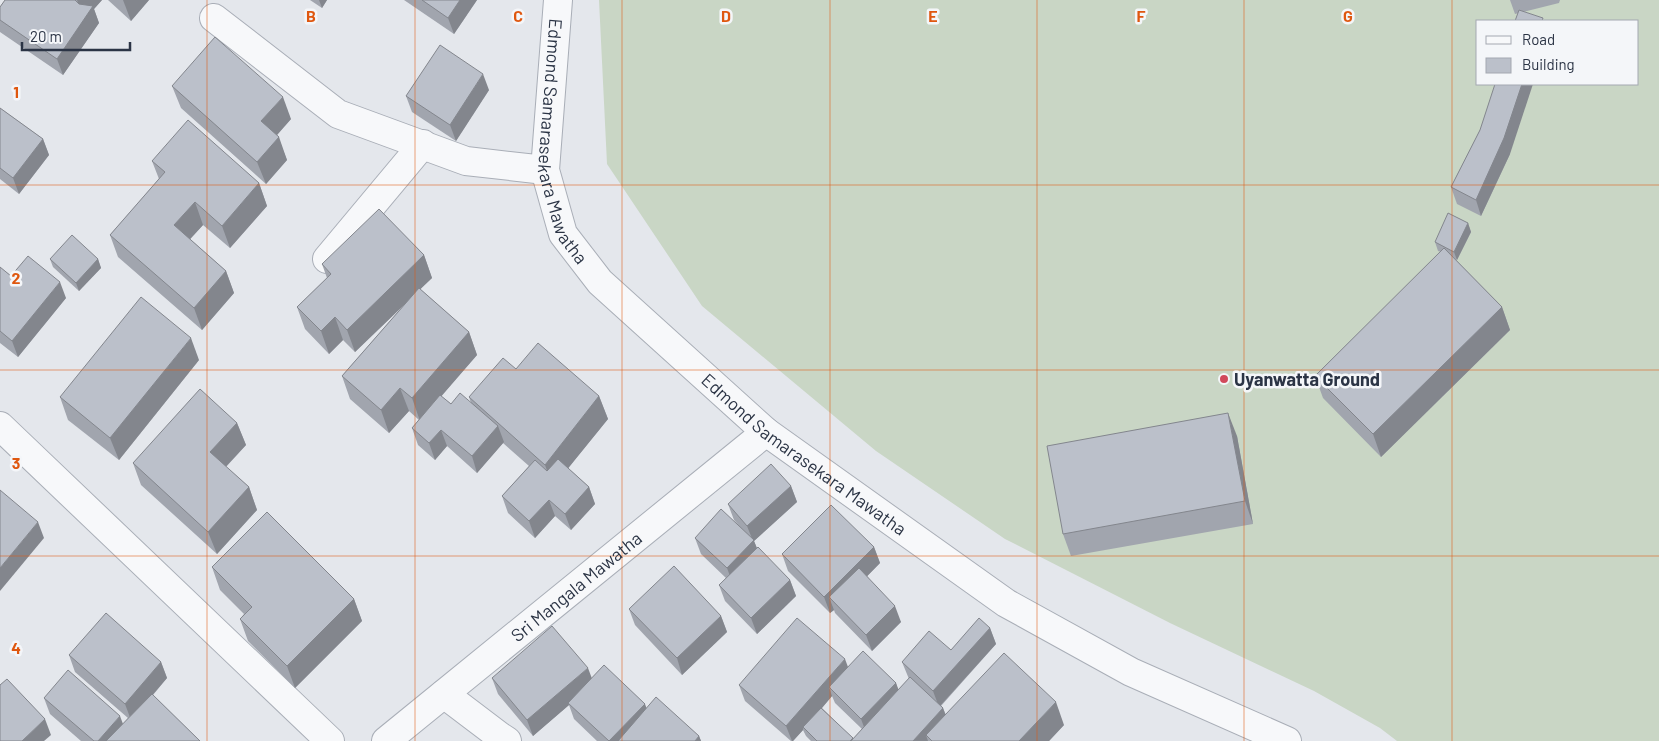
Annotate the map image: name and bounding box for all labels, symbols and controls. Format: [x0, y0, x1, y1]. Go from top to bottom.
text: B [306, 6, 316, 25]
text: C [513, 6, 523, 25]
text: D [721, 6, 731, 25]
text: E [928, 6, 938, 25]
text: F [1137, 6, 1146, 25]
text: G [1343, 6, 1353, 25]
street label: Edmond Samarasekara Mawatha [534, 18, 593, 268]
scale bar [22, 20, 130, 52]
legend [1476, 20, 1639, 85]
text: 20 m [30, 27, 62, 45]
text: Road [1522, 30, 1555, 48]
text: Building [1522, 55, 1575, 73]
text: 1 [13, 82, 19, 101]
text: 2 [12, 268, 21, 287]
street label: Edmond Samarasekara Mawatha [697, 368, 911, 540]
place label: Uyanwatta Ground [1234, 368, 1380, 390]
marker: Uyanwatta Ground [1218, 373, 1230, 385]
text: 3 [12, 453, 20, 472]
street label: Sri Mangala Mawatha [506, 527, 646, 646]
text: 4 [11, 638, 21, 657]

